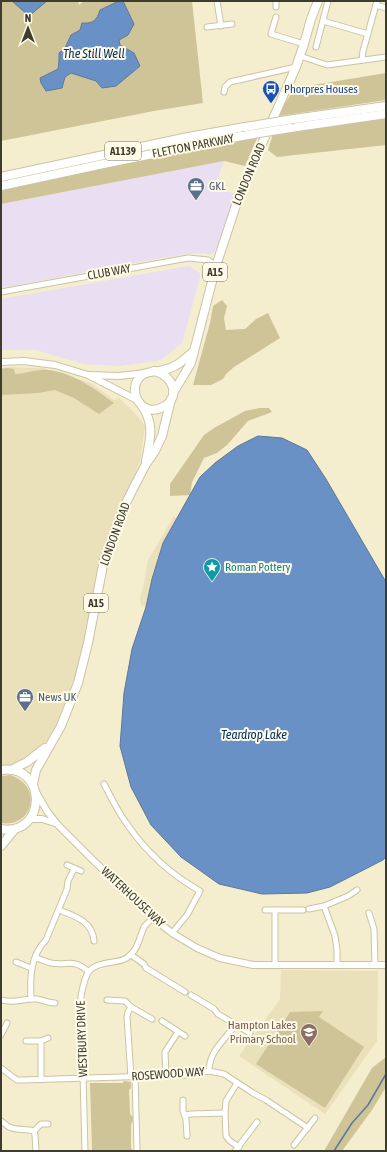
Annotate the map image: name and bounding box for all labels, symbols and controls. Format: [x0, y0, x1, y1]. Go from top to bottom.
north arrow [8, 8, 48, 48]
text: N [25, 12, 31, 24]
water label: The Still Well [63, 46, 125, 61]
bus stop icon: Phorpres Houses [261, 79, 281, 104]
place label: Phorpres Houses [284, 82, 358, 96]
street label: FLETTON PARKWAY [151, 131, 236, 161]
street label: LONDON ROAD [230, 140, 269, 207]
road number: A1139 [105, 142, 141, 160]
office icon: GKL [186, 176, 206, 201]
place label: GKL [209, 179, 226, 193]
street label: CLUB WAY [86, 261, 132, 283]
road number: A15 [203, 263, 227, 281]
street label: LONDON ROAD [97, 500, 133, 568]
place icon: Roman Pottery [202, 557, 222, 582]
place label: Roman Pottery [225, 560, 291, 574]
road number: A15 [84, 594, 108, 612]
office icon: News UK [15, 687, 35, 712]
place label: News UK [38, 690, 77, 704]
water label: Teardrop Lake [221, 727, 287, 742]
street label: WATERHOUSE WAY [98, 864, 168, 931]
street label: WESTBURY DRIVE [74, 1001, 90, 1077]
place label: Hampton Lakes Primary School [228, 1018, 297, 1046]
school or university icon: Hampton Lakes Primary School [299, 1022, 319, 1047]
street label: ROSEWOOD WAY [131, 1064, 206, 1084]

